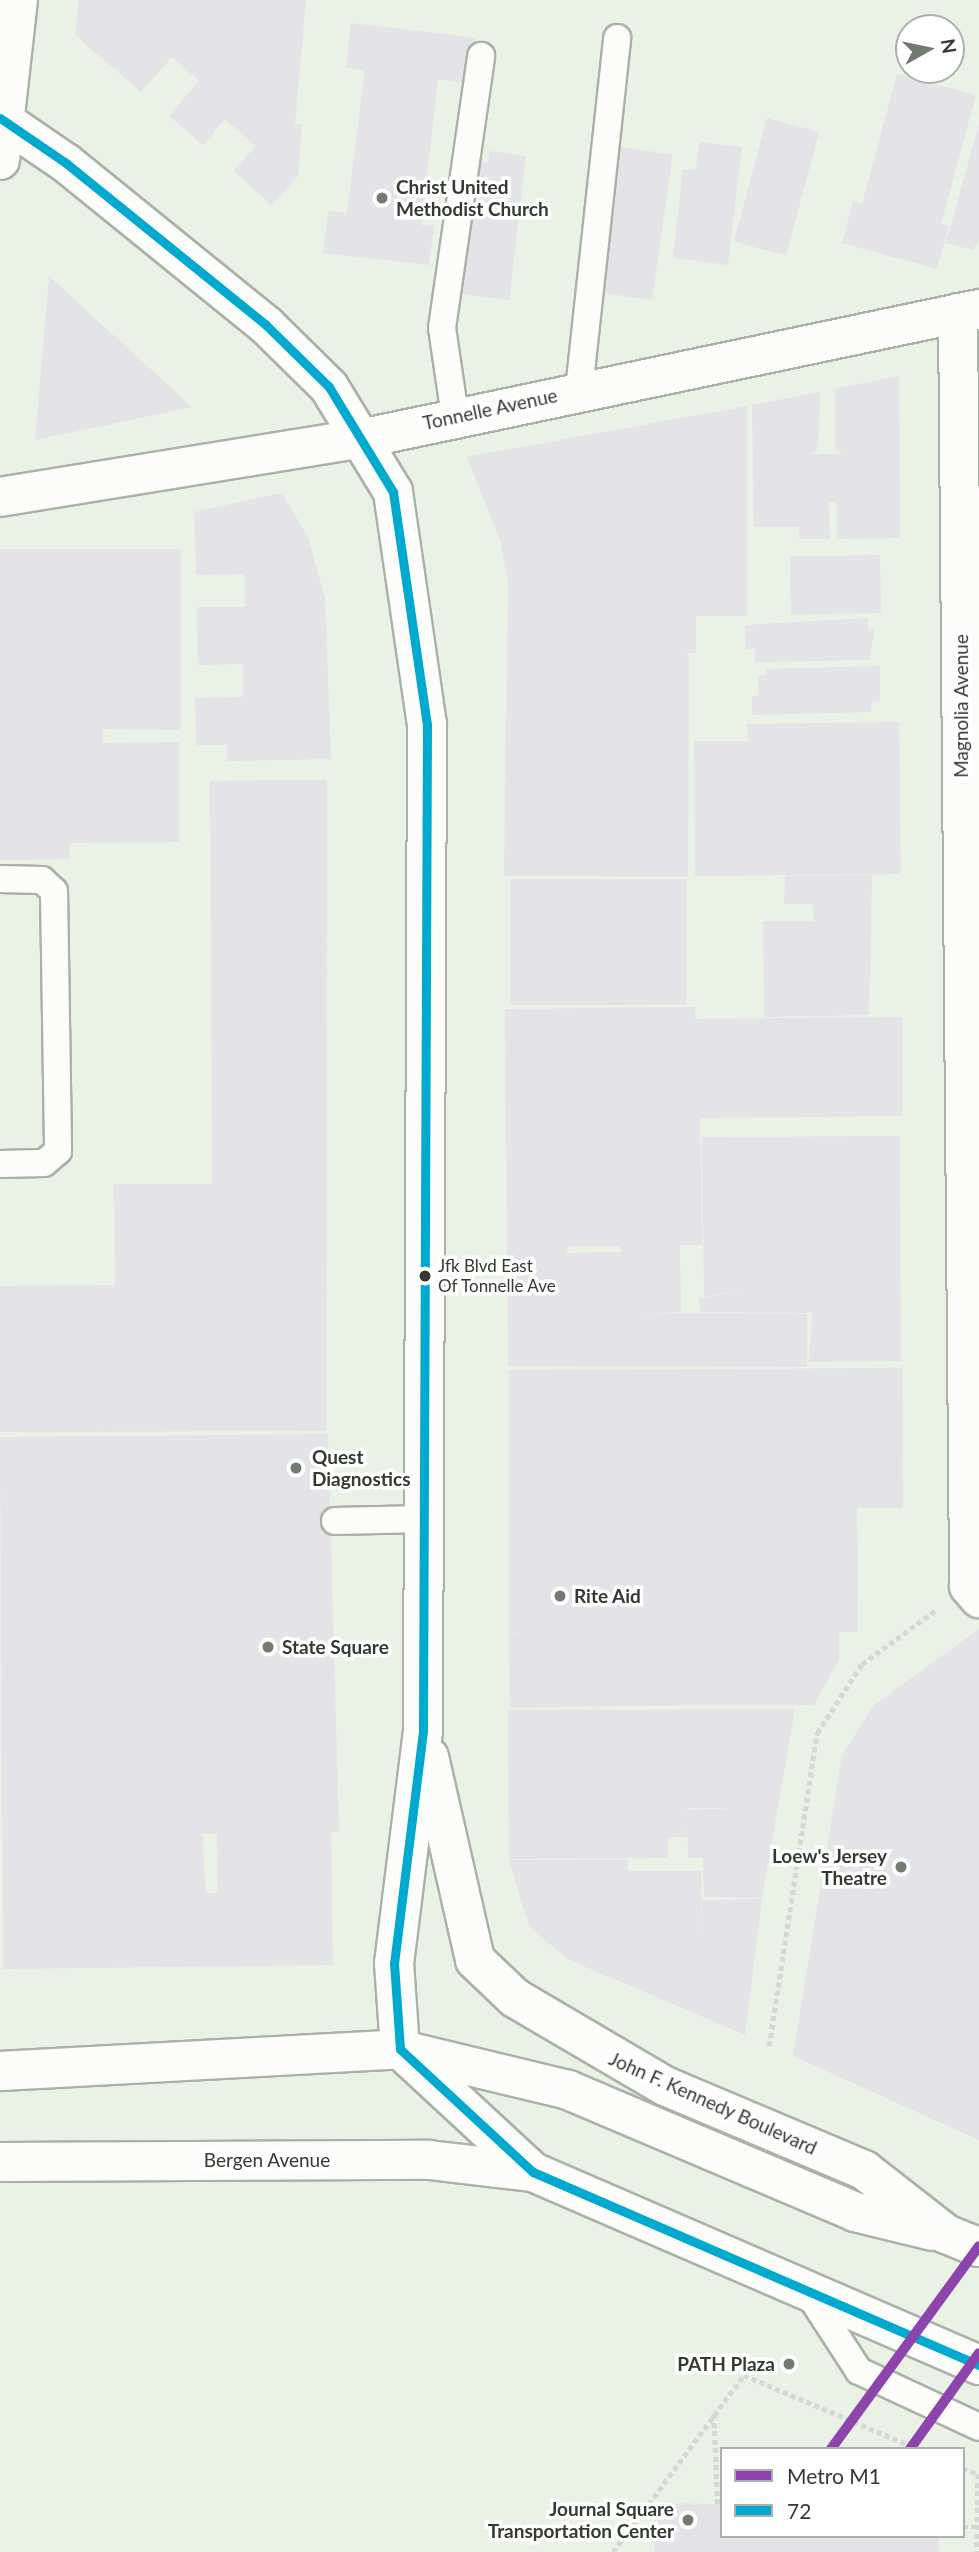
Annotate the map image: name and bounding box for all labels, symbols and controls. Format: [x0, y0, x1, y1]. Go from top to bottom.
north arrow [895, 14, 965, 84]
text: N [937, 37, 962, 55]
place label: Christ United Methodist Church [396, 176, 549, 220]
marker: Christ United Methodist Church [374, 190, 390, 206]
street label: Tonnelle Avenue [420, 384, 560, 434]
street label: Magnolia Avenue [950, 634, 972, 778]
place label: Jfk Blvd East Of Tonnelle Ave [438, 1256, 557, 1296]
marker: Jfk Blvd East Of Tonnelle Ave [418, 1269, 432, 1283]
place label: Quest Diagnostics [312, 1446, 411, 1490]
marker: Quest Diagnostics [286, 1458, 306, 1478]
place label: Rite Aid [574, 1585, 641, 1607]
marker: Rite Aid [552, 1588, 568, 1604]
place label: State Square [282, 1636, 389, 1658]
marker: State Square [260, 1639, 276, 1655]
place label: Loew's Jersey Theatre [771, 1845, 887, 1889]
marker: Loew's Jersey Theatre [893, 1859, 909, 1875]
street label: John F. Kennedy Boulevard [605, 2047, 821, 2159]
street label: Bergen Avenue [204, 2149, 330, 2171]
place label: PATH Plaza [677, 2353, 775, 2375]
marker: PATH Plaza [781, 2356, 797, 2372]
legend [720, 2447, 965, 2538]
text: Metro M1 [787, 2463, 881, 2488]
place label: Journal Square Transportation Center [488, 2498, 674, 2542]
text: 72 [787, 2498, 811, 2523]
marker: Journal Square Transportation Center [680, 2512, 696, 2528]

